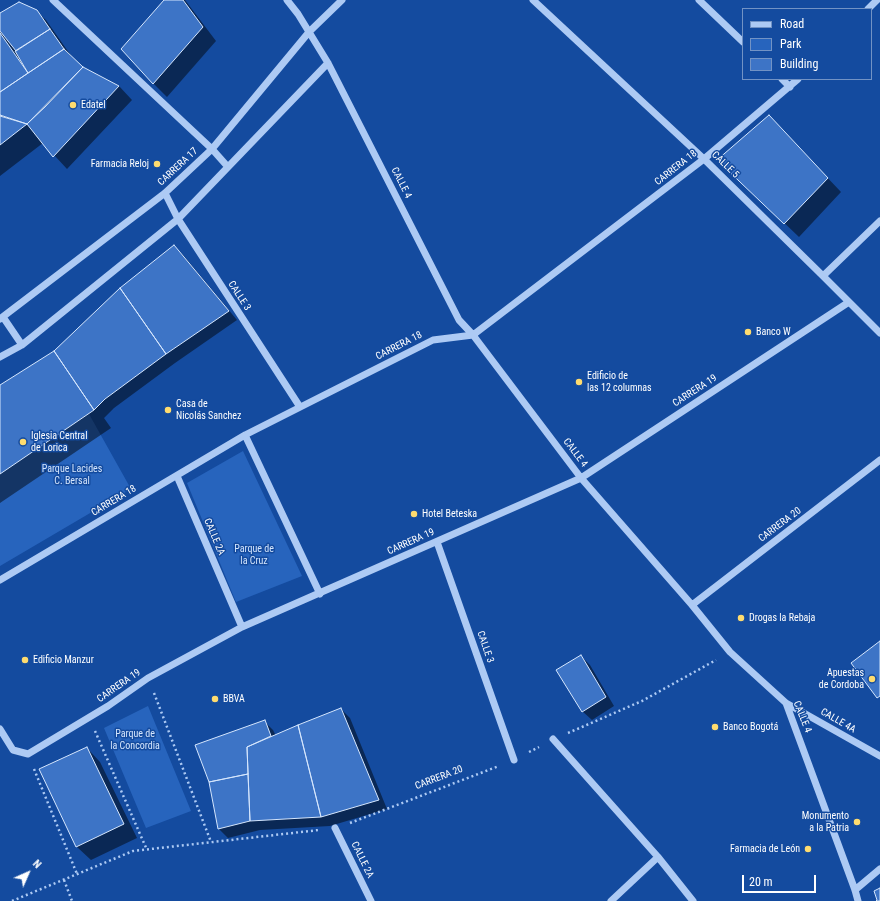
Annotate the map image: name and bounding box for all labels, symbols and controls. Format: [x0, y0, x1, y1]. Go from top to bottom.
legend [742, 8, 872, 80]
text: Road [780, 17, 804, 31]
text: Park [780, 37, 801, 51]
text: Building [780, 57, 818, 71]
place label: Edatel [81, 99, 106, 111]
marker: Edatel [68, 100, 78, 110]
street label: CARRERA 17 [156, 145, 200, 189]
street label: CARRERA 18 [653, 148, 699, 188]
street label: CALLE 5 [709, 149, 741, 181]
place label: Farmacia Reloj [91, 158, 149, 170]
marker: Farmacia Reloj [152, 159, 162, 169]
street label: CALLE 4 [388, 166, 414, 200]
street label: CALLE 3 [225, 279, 253, 313]
place label: Banco W [756, 326, 791, 338]
marker: Banco W [743, 327, 753, 337]
street label: CARRERA 18 [374, 329, 424, 363]
place label: Edificio de las 12 columnas [587, 370, 652, 394]
street label: CARRERA 19 [671, 372, 719, 410]
marker: Edificio de las 12 columnas [574, 377, 584, 387]
place label: Casa de Nicolás Sanchez [176, 398, 241, 422]
marker: Casa de Nicolás Sanchez [163, 405, 173, 415]
place label: Iglesia Central de Lorica [31, 430, 87, 454]
street label: CALLE 4 [560, 436, 590, 470]
marker: Iglesia Central de Lorica [18, 437, 28, 447]
park label: Parque Lacides C. Bersal [42, 463, 102, 486]
street label: CARRERA 18 [89, 483, 139, 519]
street label: CARRERA 20 [756, 505, 804, 545]
place label: Hotel Beteska [422, 508, 477, 520]
marker: Hotel Beteska [409, 509, 419, 519]
street label: CALLE 2A [201, 517, 227, 557]
street label: CARRERA 19 [386, 526, 436, 558]
park label: Parque de la Cruz [234, 543, 274, 566]
place label: Drogas la Rebaja [749, 612, 815, 624]
marker: Drogas la Rebaja [736, 613, 746, 623]
street label: CALLE 3 [474, 629, 496, 665]
place label: Edificio Manzur [33, 654, 94, 666]
marker: Edificio Manzur [20, 655, 30, 665]
street label: CARRERA 19 [95, 667, 143, 705]
place label: Apuestas de Cordoba [819, 667, 864, 690]
marker: Apuestas de Cordoba [867, 674, 877, 684]
place label: BBVA [223, 693, 245, 705]
marker: BBVA [210, 694, 220, 704]
street label: CALLE 4 [790, 699, 814, 735]
street label: CALLE 4A [818, 706, 858, 736]
place label: Banco Bogotá [723, 721, 778, 733]
marker: Banco Bogotá [710, 722, 720, 732]
park label: Parque de la Concordia [110, 728, 160, 752]
street label: CARRERA 20 [413, 763, 465, 793]
place label: Monumento a la Patria [802, 810, 849, 834]
marker: Monumento a la Patria [852, 817, 862, 827]
street label: CALLE 2A [348, 840, 376, 880]
place label: Farmacia de León [730, 843, 800, 855]
marker: Farmacia de León [803, 844, 813, 854]
north arrow [8, 853, 48, 893]
text: N [30, 857, 44, 871]
scale bar [744, 867, 818, 893]
text: 20 m [749, 875, 773, 889]

